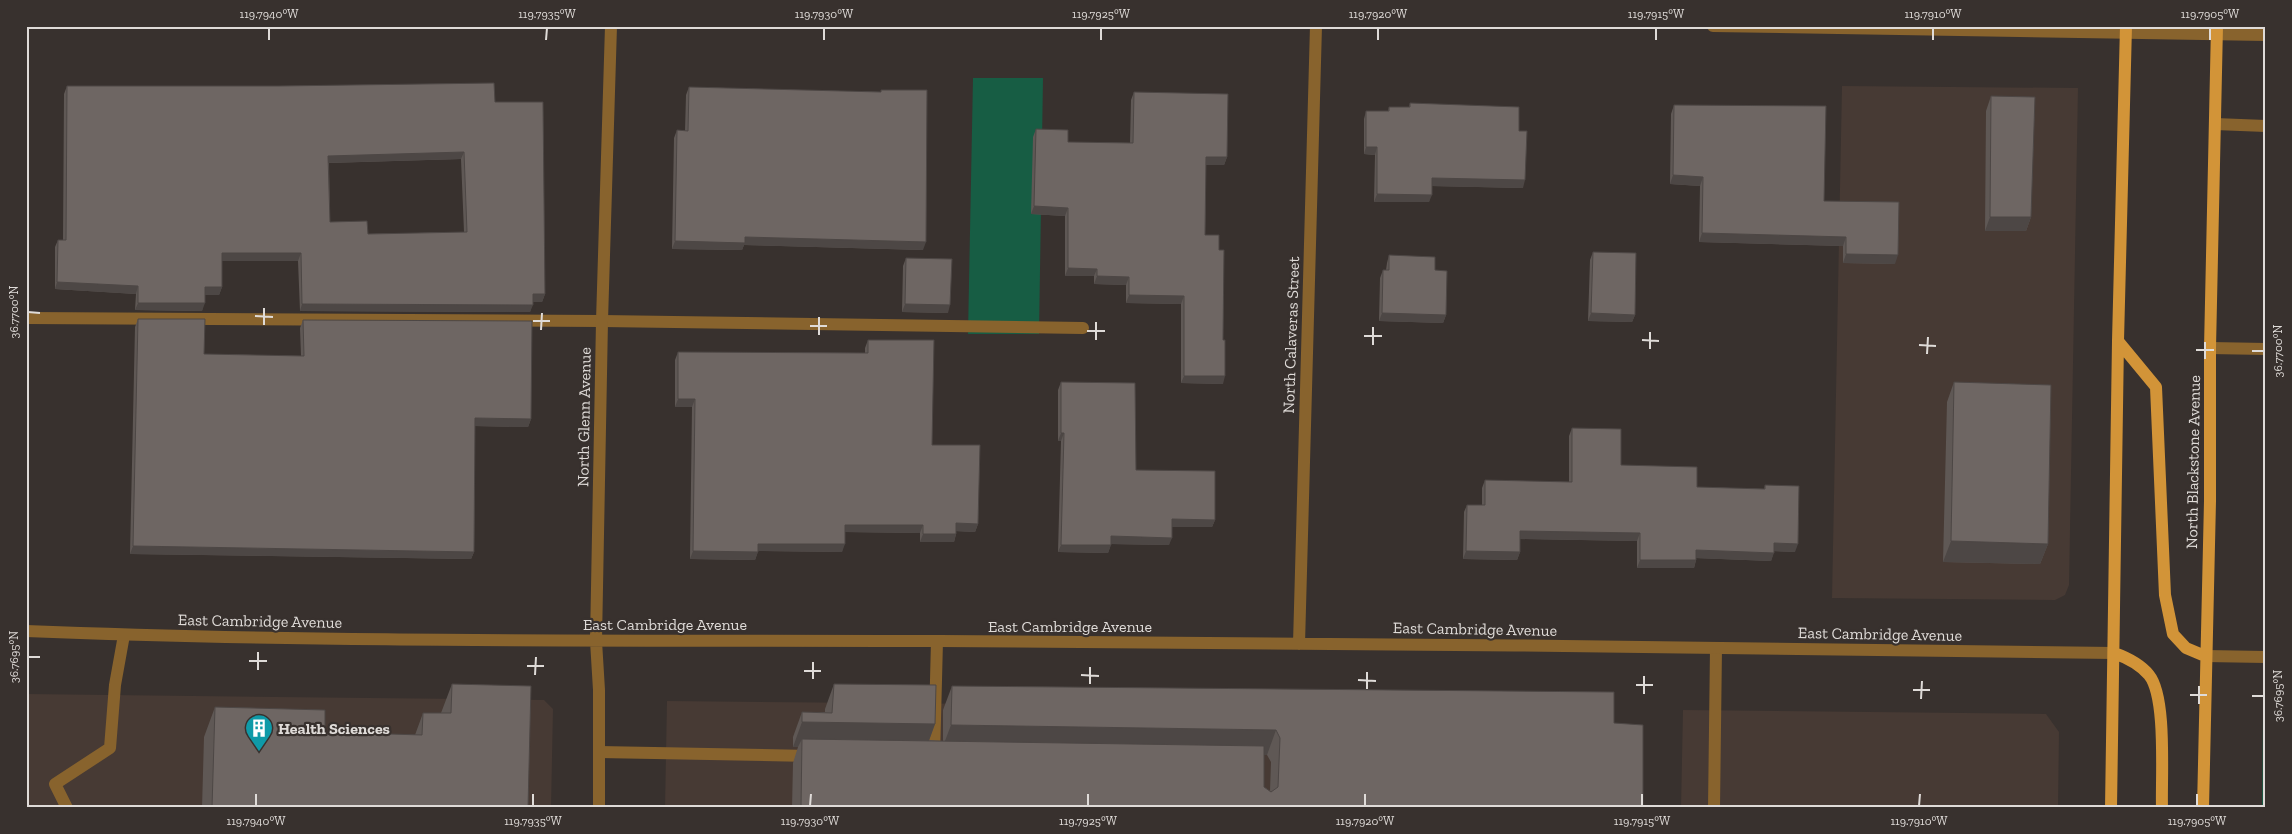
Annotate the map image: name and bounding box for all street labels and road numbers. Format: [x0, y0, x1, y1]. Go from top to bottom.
street label: North Calaveras Street [1279, 256, 1303, 414]
street label: North Glenn Avenue [573, 347, 595, 487]
street label: North Blackstone Avenue [2182, 375, 2204, 549]
street label: East Cambridge Avenue [178, 610, 342, 632]
street label: East Cambridge Avenue [583, 615, 747, 634]
street label: East Cambridge Avenue [988, 617, 1152, 636]
street label: East Cambridge Avenue [1393, 618, 1557, 640]
street label: East Cambridge Avenue [1798, 623, 1962, 645]

